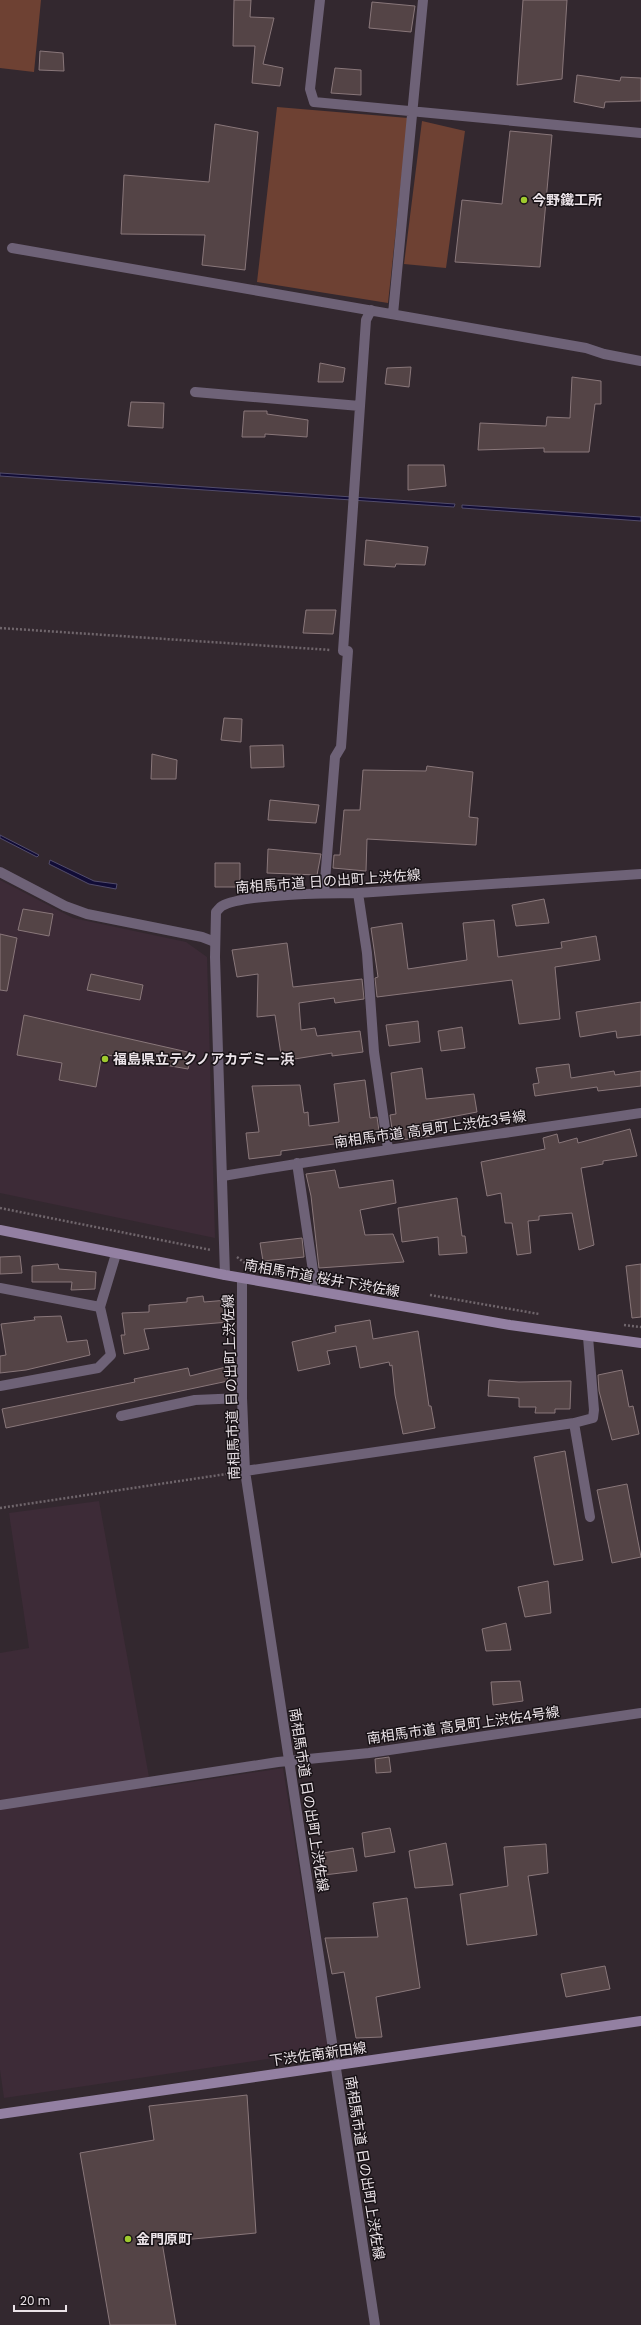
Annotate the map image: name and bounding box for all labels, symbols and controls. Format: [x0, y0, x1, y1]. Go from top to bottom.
place label: 今野鐵工所 [532, 190, 602, 210]
marker: 今野鐵工所 [519, 195, 529, 205]
street label: 南相馬市道 日の出町上渋佐線 [235, 865, 421, 897]
place label: 福島県立テクノアカデミー浜 [113, 1049, 294, 1069]
marker: 福島県立テクノアカデミー浜 [100, 1054, 110, 1064]
street label: 南相馬市道 高見町上渋佐3号線 [333, 1106, 527, 1152]
street label: 南相馬市道 桜井下渋佐線 [243, 1254, 401, 1302]
street label: 南相馬市道 日の出町上渋佐線 [218, 1294, 244, 1480]
street label: 南相馬市道 高見町上渋佐4号線 [365, 1702, 561, 1748]
street label: 南相馬市道 日の出町上渋佐線 [285, 1707, 333, 1893]
street label: 下渋佐南新田線 [268, 2037, 368, 2071]
street label: 南相馬市道 日の出町上渋佐線 [341, 2075, 389, 2261]
place label: 金門原町 [136, 2229, 192, 2249]
marker: 金門原町 [123, 2234, 133, 2244]
scale bar [14, 2287, 66, 2313]
text: 20 m [20, 2292, 50, 2309]

